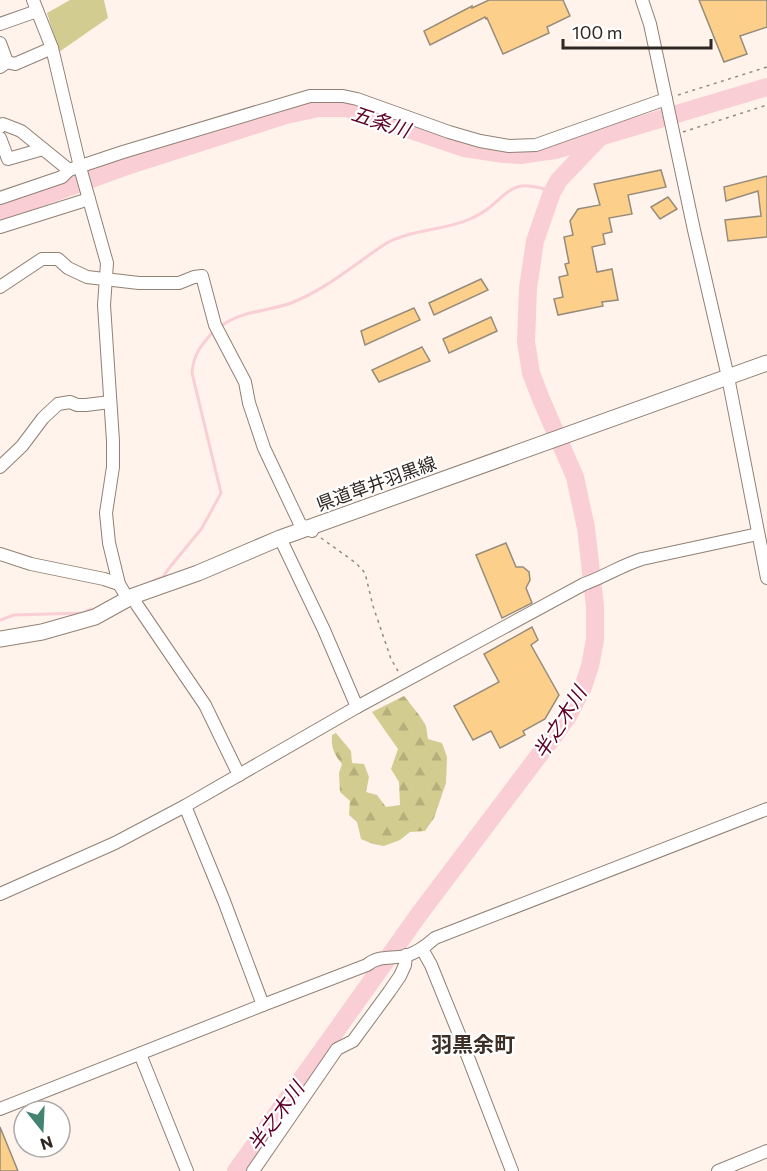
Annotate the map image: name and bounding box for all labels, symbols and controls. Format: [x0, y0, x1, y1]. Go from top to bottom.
scale bar [563, 12, 712, 50]
text: 100 m [572, 21, 622, 43]
water label: 五条川 [349, 100, 415, 142]
street label: 県道草井羽黒線 [313, 451, 439, 515]
water label: 半之木川 [528, 680, 591, 762]
district label: 羽黒余町 [431, 1031, 515, 1056]
water label: 半之木川 [242, 1075, 309, 1155]
north arrow [12, 1099, 72, 1159]
text: N [38, 1133, 55, 1155]

